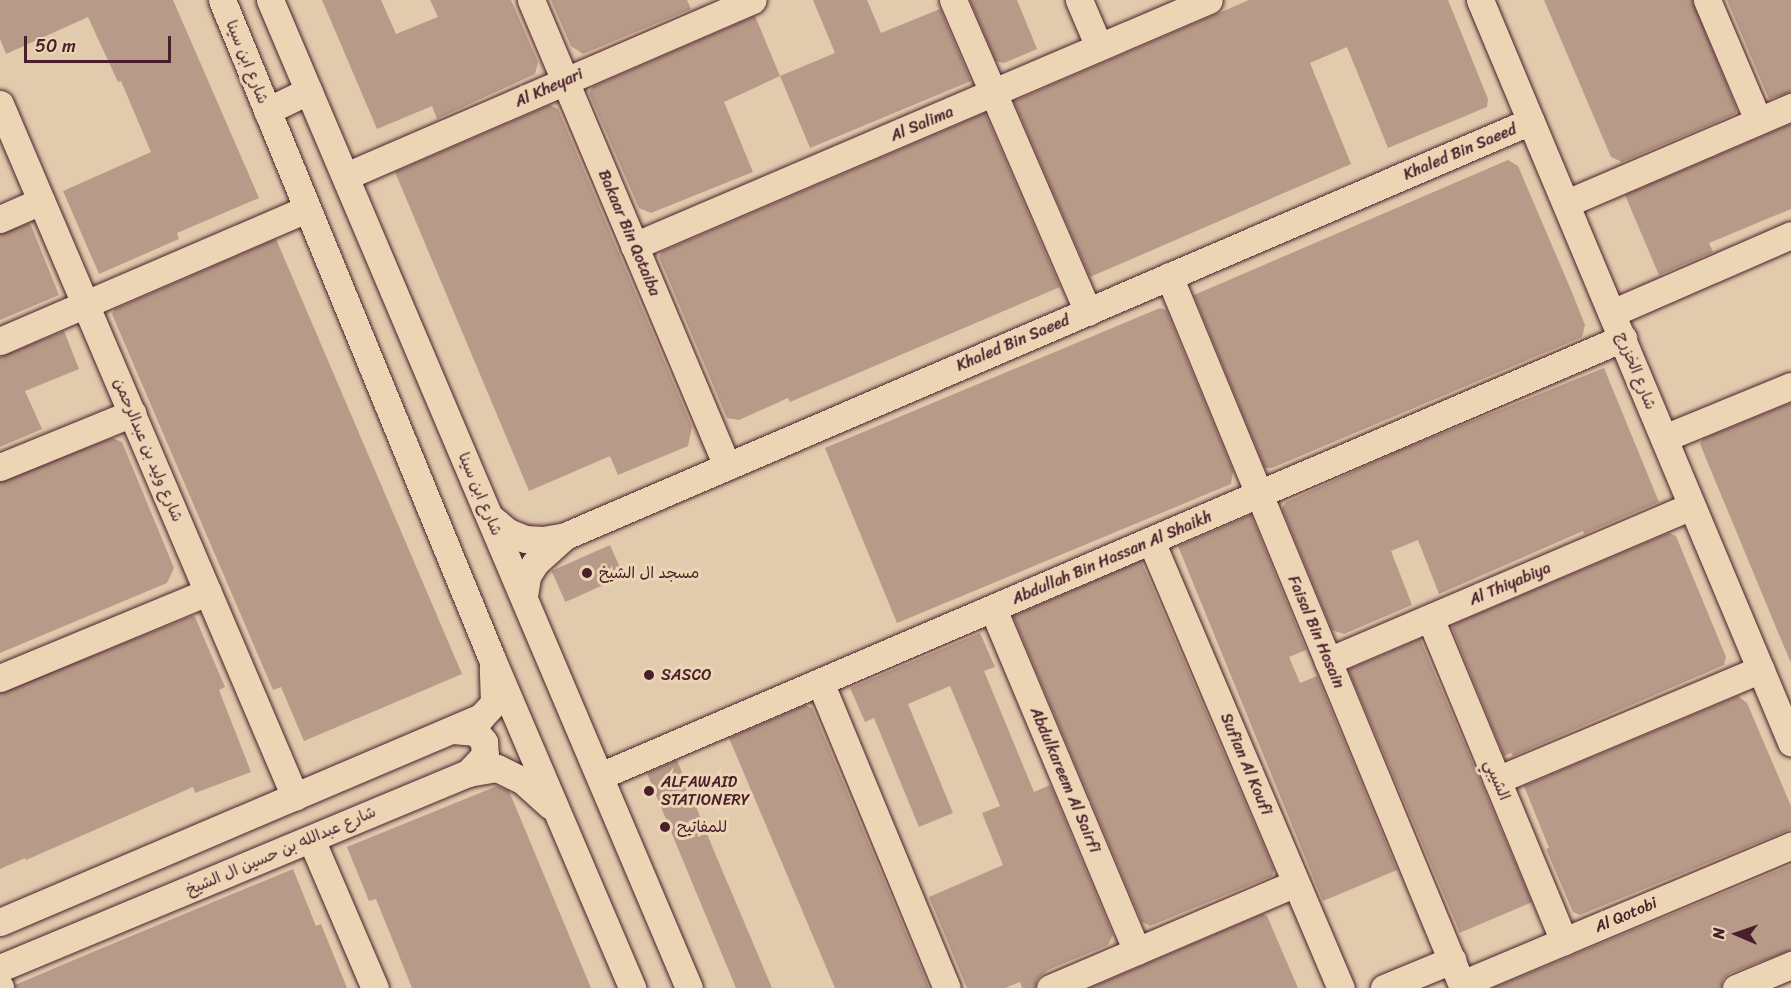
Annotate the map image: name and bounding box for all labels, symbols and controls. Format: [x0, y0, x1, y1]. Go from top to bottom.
street label: شارع ابن سينا [222, 17, 272, 107]
scale bar [27, 24, 174, 62]
text: 50 m [35, 30, 76, 62]
street label: Al Kheyari [512, 64, 586, 112]
street label: Al Salima [888, 102, 956, 146]
street label: Khaled Bin Saeed [1400, 119, 1520, 185]
street label: Bakaar Bin Qotaiba [594, 167, 664, 299]
street label: Khaled Bin Saeed [953, 310, 1073, 376]
street label: شارع الخزرج [1612, 329, 1660, 413]
street label: شارع وليد بن عبدالرحمن [109, 375, 187, 525]
street label: شارع ابن سينا [454, 450, 506, 538]
street label: Abdullah Bin Hassan Al Shaikh [1009, 507, 1215, 609]
street label: Al Thiyabiya [1466, 558, 1554, 610]
place label: مسجد ال الشيخ [599, 563, 699, 583]
marker: مسجد ال الشيخ [580, 566, 594, 580]
street label: Faisal Bin Hosain [1284, 573, 1348, 691]
place label: SASCO [661, 665, 712, 685]
marker: SASCO [642, 668, 656, 682]
street label: Abdulkareem Al Sairfi [1026, 704, 1104, 856]
street label: Sufian Al Koufi [1216, 710, 1276, 818]
street label: الشيبي [1480, 757, 1514, 803]
place label: ALFAWAID STATIONERY [661, 772, 750, 810]
marker: ALFAWAID STATIONERY [642, 784, 656, 798]
street label: شارع عبدالله بن حسين ال الشيخ [183, 802, 379, 900]
place label: للمفاتيح [677, 817, 727, 837]
marker: للمفاتيح [658, 820, 672, 834]
street label: Al Qotobi [1592, 893, 1660, 937]
north arrow [1707, 904, 1767, 964]
text: N [1704, 927, 1733, 939]

